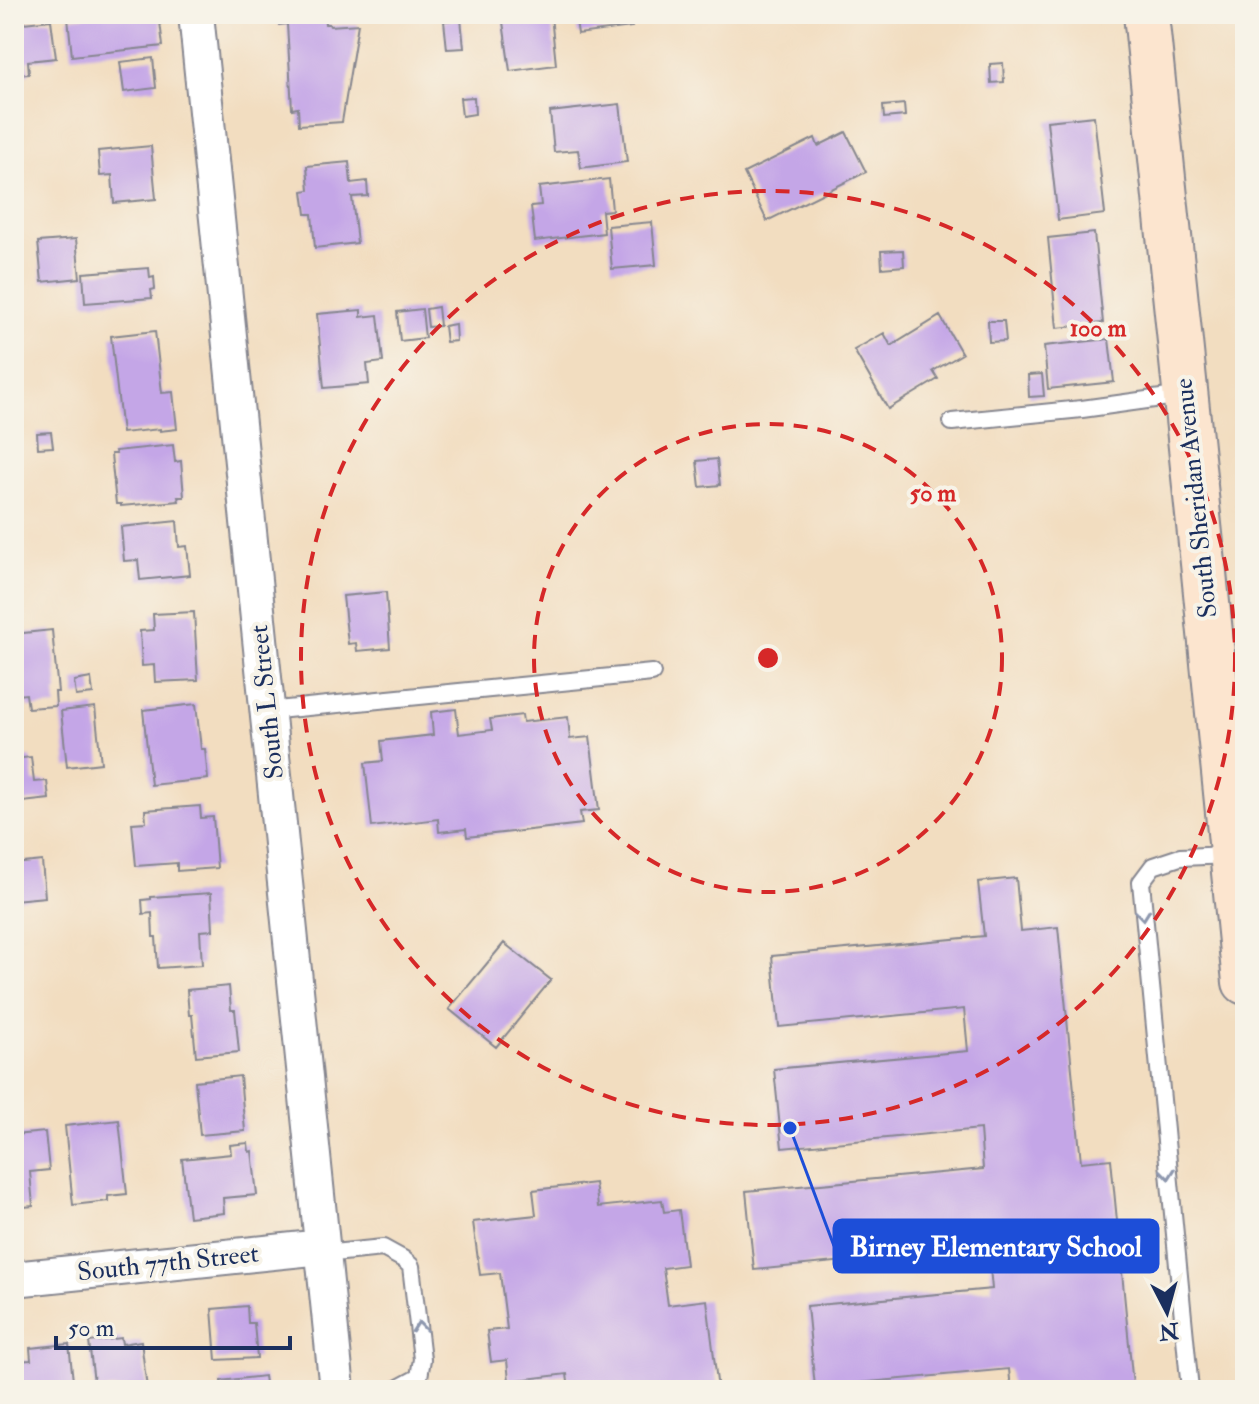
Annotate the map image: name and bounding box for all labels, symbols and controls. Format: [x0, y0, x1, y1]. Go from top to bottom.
text: 100 m [1070, 313, 1127, 344]
street label: South Sheridan Avenue [1167, 376, 1225, 619]
text: 50 m [910, 478, 957, 509]
street label: South L Street [243, 623, 291, 781]
centre of rings [754, 644, 782, 672]
one-way arrow [1134, 909, 1151, 922]
one-way arrow [1160, 1168, 1177, 1181]
callout: Birney Elementary School [834, 1220, 1158, 1272]
text: Birney Elementary School [850, 1230, 1143, 1265]
street label: South 77th Street [76, 1238, 260, 1288]
north arrow [1127, 1272, 1207, 1352]
scale bar [56, 1300, 290, 1350]
text: 50 m [68, 1313, 115, 1344]
text: N [1157, 1316, 1181, 1346]
one-way arrow [411, 1320, 428, 1333]

